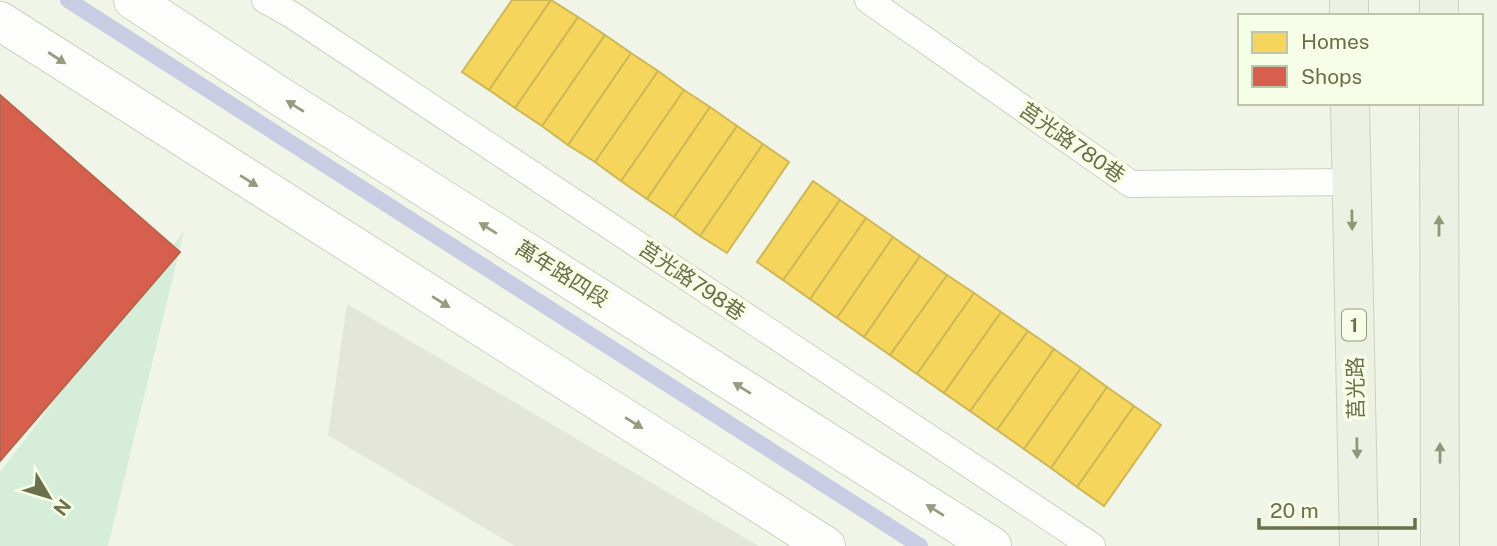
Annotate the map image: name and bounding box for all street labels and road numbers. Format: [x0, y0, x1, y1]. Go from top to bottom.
street label: 莒光路780巷 [1015, 97, 1130, 188]
street label: 萬年路四段 [511, 235, 613, 312]
street label: 莒光路798巷 [634, 236, 750, 325]
road number: 1 [1342, 310, 1366, 340]
street label: 莒光路 [1342, 356, 1369, 420]

